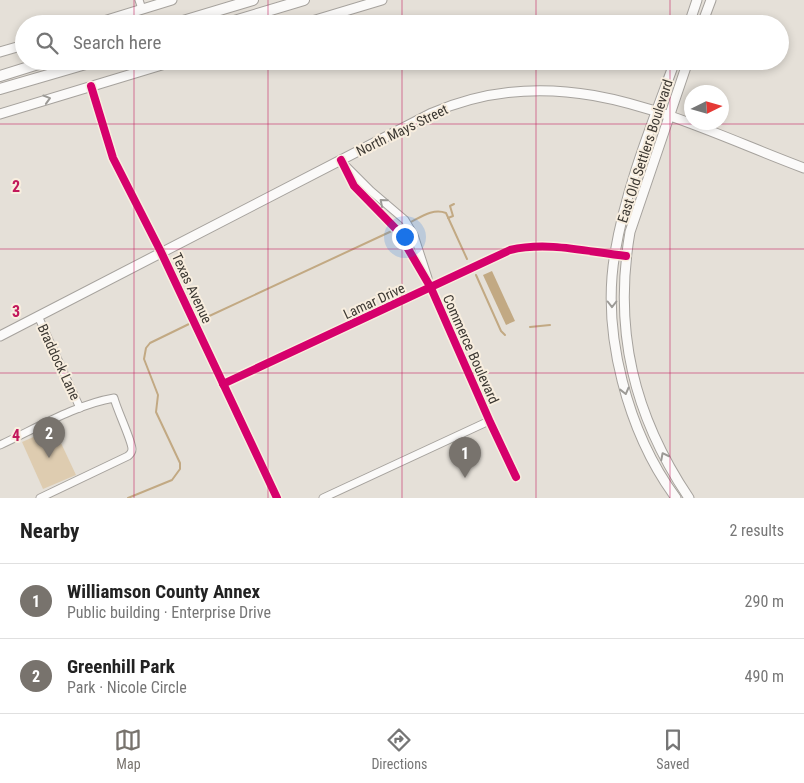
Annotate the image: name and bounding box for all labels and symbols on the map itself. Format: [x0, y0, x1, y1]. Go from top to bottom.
street label: East Old Settlers Boulevard [614, 77, 676, 225]
north arrow [684, 85, 729, 130]
one-way arrow [42, 95, 50, 105]
street label: North Mays Street [354, 101, 450, 159]
text: 2 [12, 177, 20, 196]
one-way arrow [380, 199, 389, 208]
your location [392, 224, 418, 250]
street label: Texas Avenue [169, 250, 215, 326]
street label: Lamar Drive [341, 280, 408, 322]
street label: Commerce Boulevard [440, 292, 502, 406]
one-way arrow [607, 300, 617, 308]
text: 3 [12, 302, 20, 321]
street label: Braddock Lane [34, 321, 84, 403]
one-way arrow [619, 386, 630, 395]
pin: 2 [33, 417, 65, 458]
text: 4 [12, 426, 20, 445]
pin: 1 [449, 437, 481, 478]
one-way arrow [660, 453, 670, 462]

